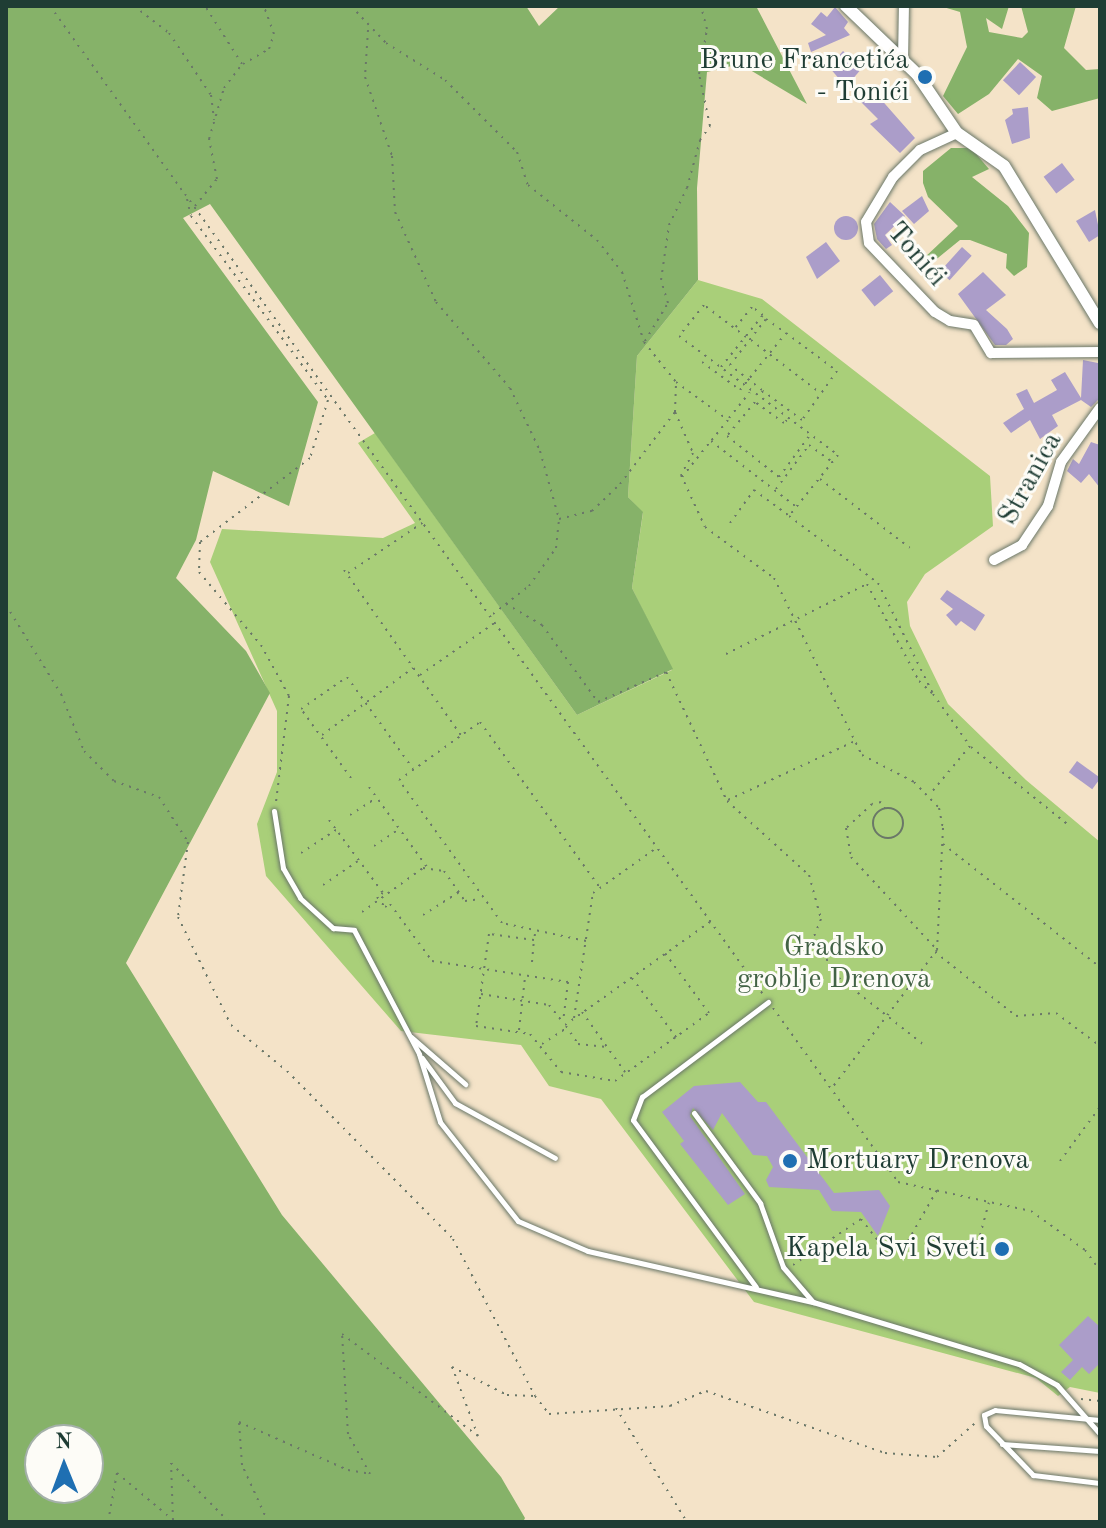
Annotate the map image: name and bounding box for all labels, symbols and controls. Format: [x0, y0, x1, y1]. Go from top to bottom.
place label: Brune Francetića - Tonići [700, 44, 909, 110]
marker: Brune Francetića - Tonići [916, 68, 934, 86]
street label: Tonići [879, 216, 953, 294]
street label: Stranica [992, 427, 1070, 531]
park label: Gradsko groblje Drenova [737, 931, 931, 997]
place label: Mortuary Drenova [806, 1144, 1029, 1178]
marker: Mortuary Drenova [781, 1152, 799, 1170]
place label: Kapela Svi Sveti [786, 1232, 986, 1266]
marker: Kapela Svi Sveti [993, 1240, 1011, 1258]
north arrow [24, 1424, 104, 1504]
text: N [55, 1431, 72, 1453]

